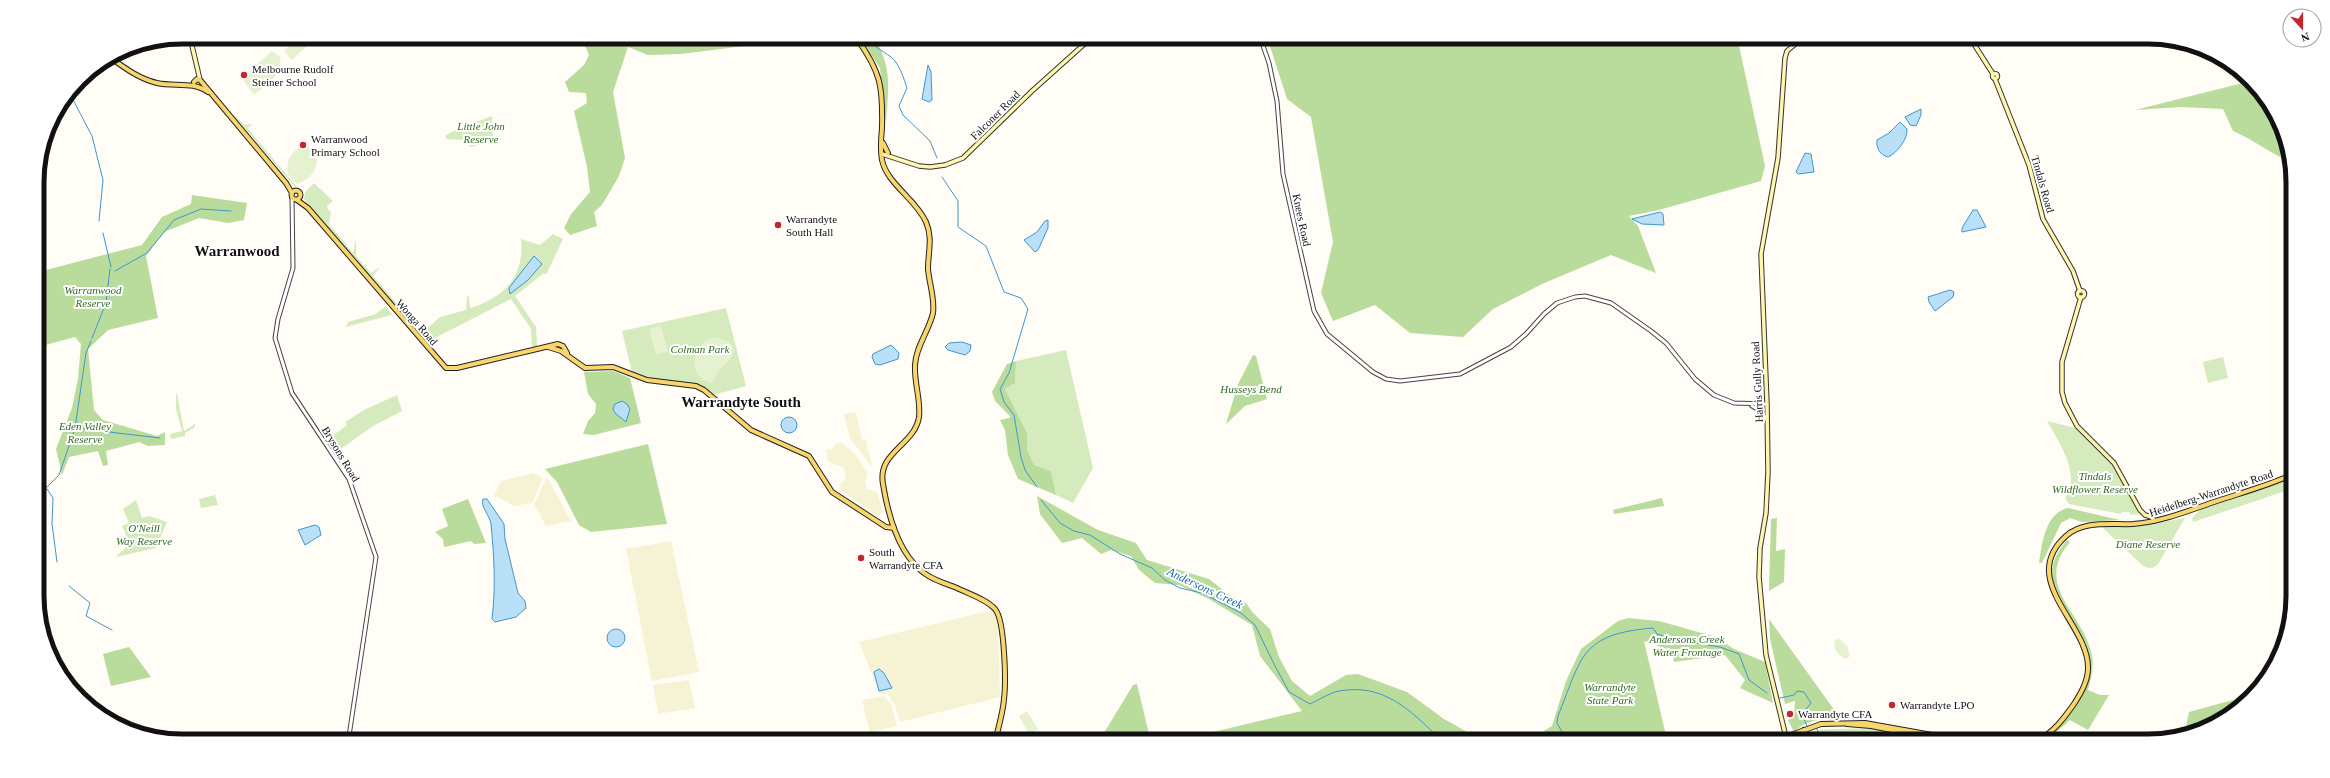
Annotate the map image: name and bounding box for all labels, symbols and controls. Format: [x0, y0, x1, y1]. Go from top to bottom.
north arrow [2282, 8, 2322, 48]
text: N [2300, 30, 2311, 44]
place label: Melbourne Rudolf Steiner School [252, 63, 334, 88]
marker: Melbourne Rudolf Steiner School [239, 70, 249, 80]
street label: Falconer Road [968, 88, 1022, 142]
park label: Little John Reserve [456, 120, 505, 145]
place label: Warranwood Primary School [311, 133, 380, 158]
marker: Warranwood Primary School [298, 140, 308, 150]
street label: Tindals Road [2029, 154, 2057, 214]
street label: Knees Road [1291, 193, 1314, 248]
place label: Warrandyte South Hall [786, 213, 837, 238]
marker: Warrandyte South Hall [773, 220, 783, 230]
district label: Warranwood [194, 243, 280, 259]
park label: Warranwood Reserve [64, 284, 122, 309]
street label: Wonga Road [394, 297, 441, 348]
street label: Harris Gully Road [1749, 341, 1765, 423]
park label: Colman Park [671, 343, 731, 355]
park label: Husseys Bend [1219, 383, 1282, 395]
district label: Warrandyte South [681, 394, 801, 410]
park label: Eden Valley Reserve [58, 420, 111, 445]
street label: Brysons Road [320, 424, 362, 484]
street label: Heidelberg-Warrandyte Road [2148, 467, 2275, 519]
park label: Tindals Wildflower Reserve [2052, 470, 2138, 495]
park label: O'Neill Way Reserve [116, 522, 172, 547]
park label: Diane Reserve [2115, 538, 2180, 550]
place label: South Warrandyte CFA [869, 546, 943, 571]
marker: South Warrandyte CFA [856, 553, 866, 563]
water label: Andersons Creek [1164, 564, 1246, 612]
park label: Andersons Creek Water Frontage [1648, 633, 1726, 658]
park label: Warrandyte State Park [1584, 681, 1636, 706]
place label: Warrandyte LPO [1900, 699, 1975, 711]
marker: Warrandyte LPO [1887, 700, 1897, 710]
place label: Warrandyte CFA [1798, 708, 1872, 720]
marker: Warrandyte CFA [1785, 709, 1795, 719]

